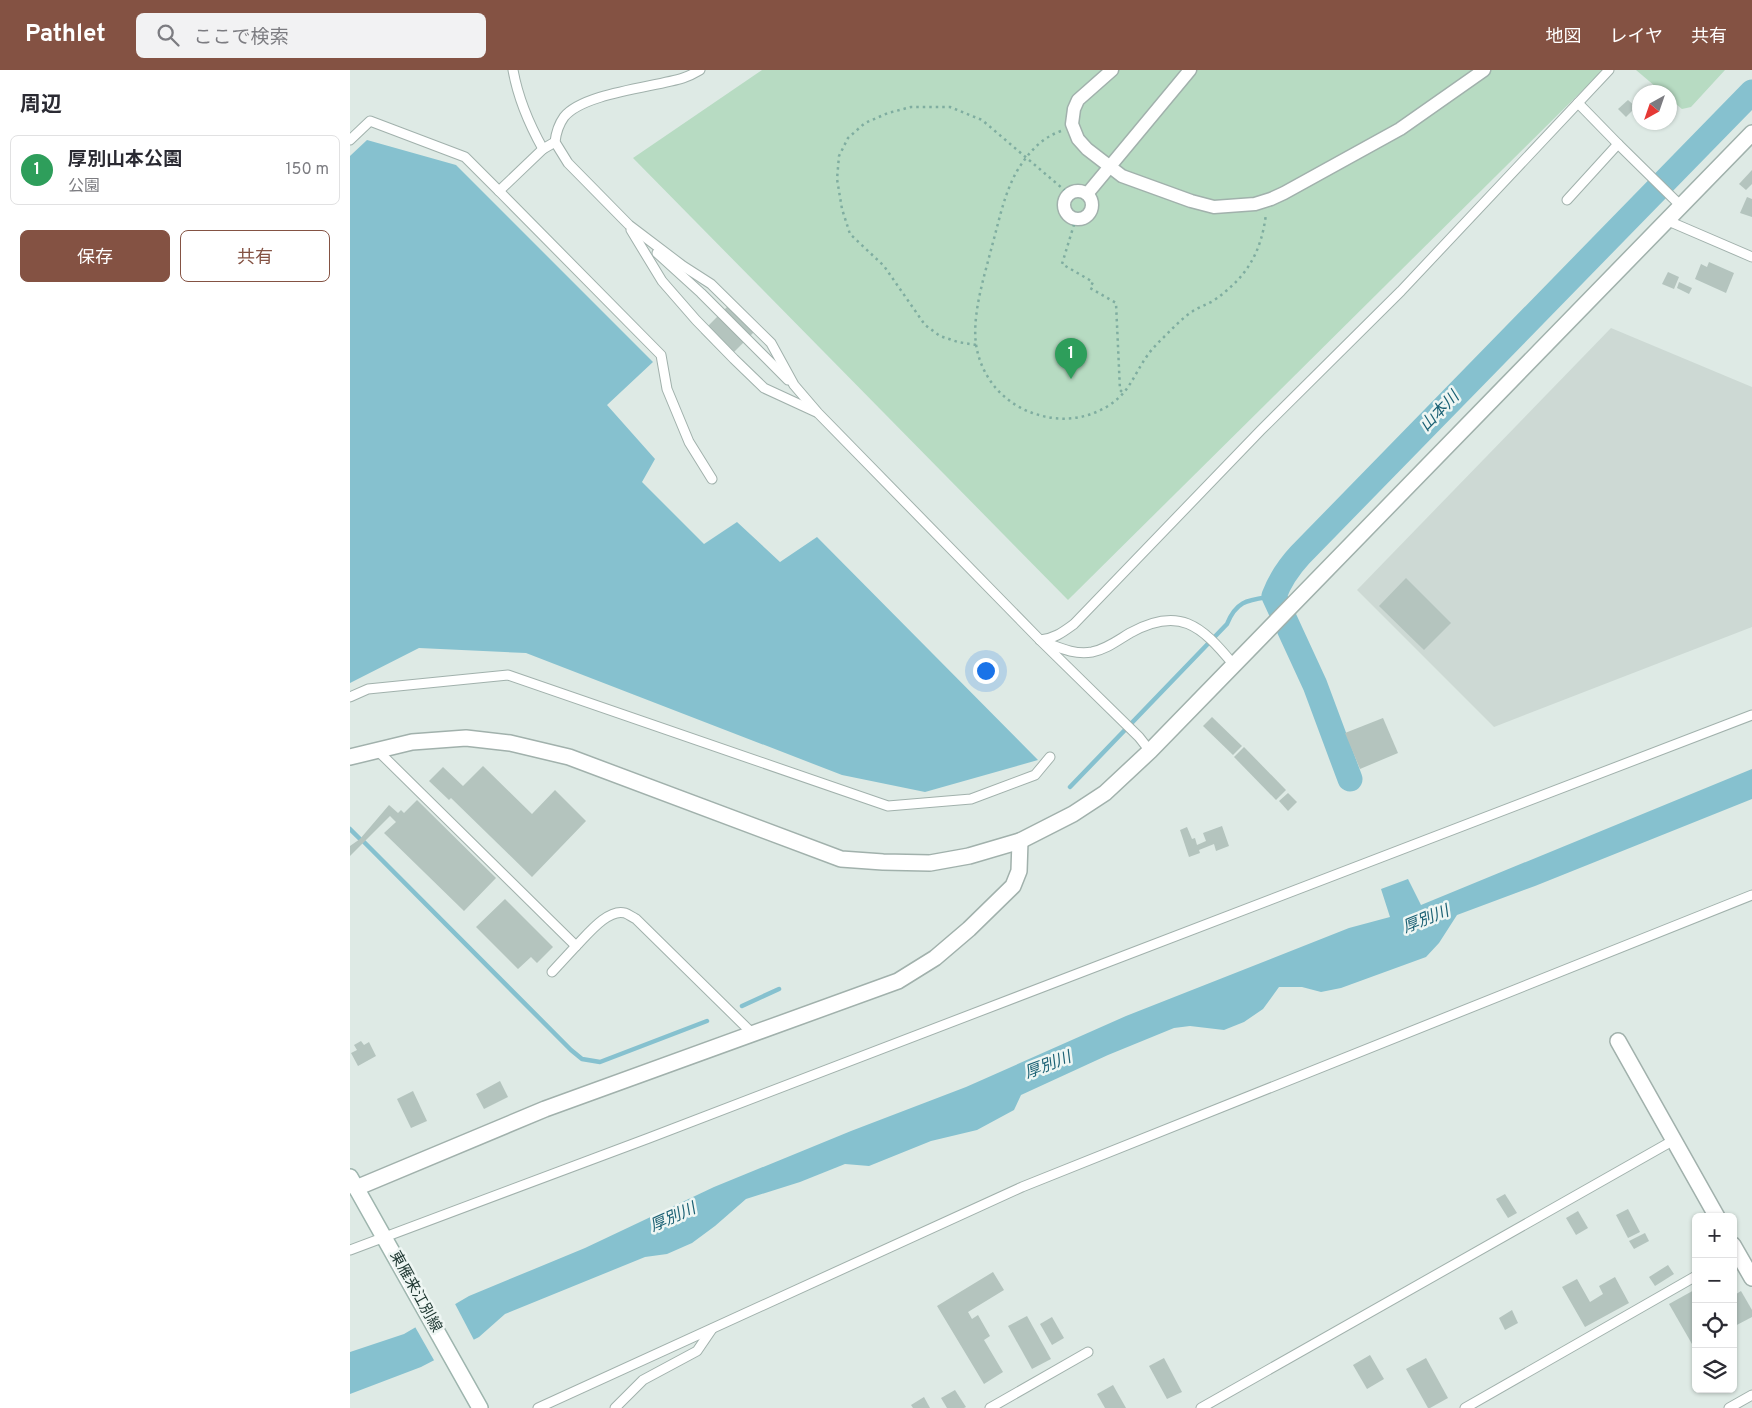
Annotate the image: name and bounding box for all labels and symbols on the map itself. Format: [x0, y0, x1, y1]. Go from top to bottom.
north arrow [1632, 85, 1677, 130]
pin: 1 [1055, 338, 1087, 379]
water label: 山本川 [1416, 386, 1465, 436]
your location [973, 658, 999, 684]
water label: 厚別川 [1400, 901, 1454, 938]
water label: 厚別川 [1022, 1047, 1076, 1084]
water label: 厚別川 [647, 1198, 701, 1237]
street label: 東雁来江別線 [385, 1248, 445, 1336]

